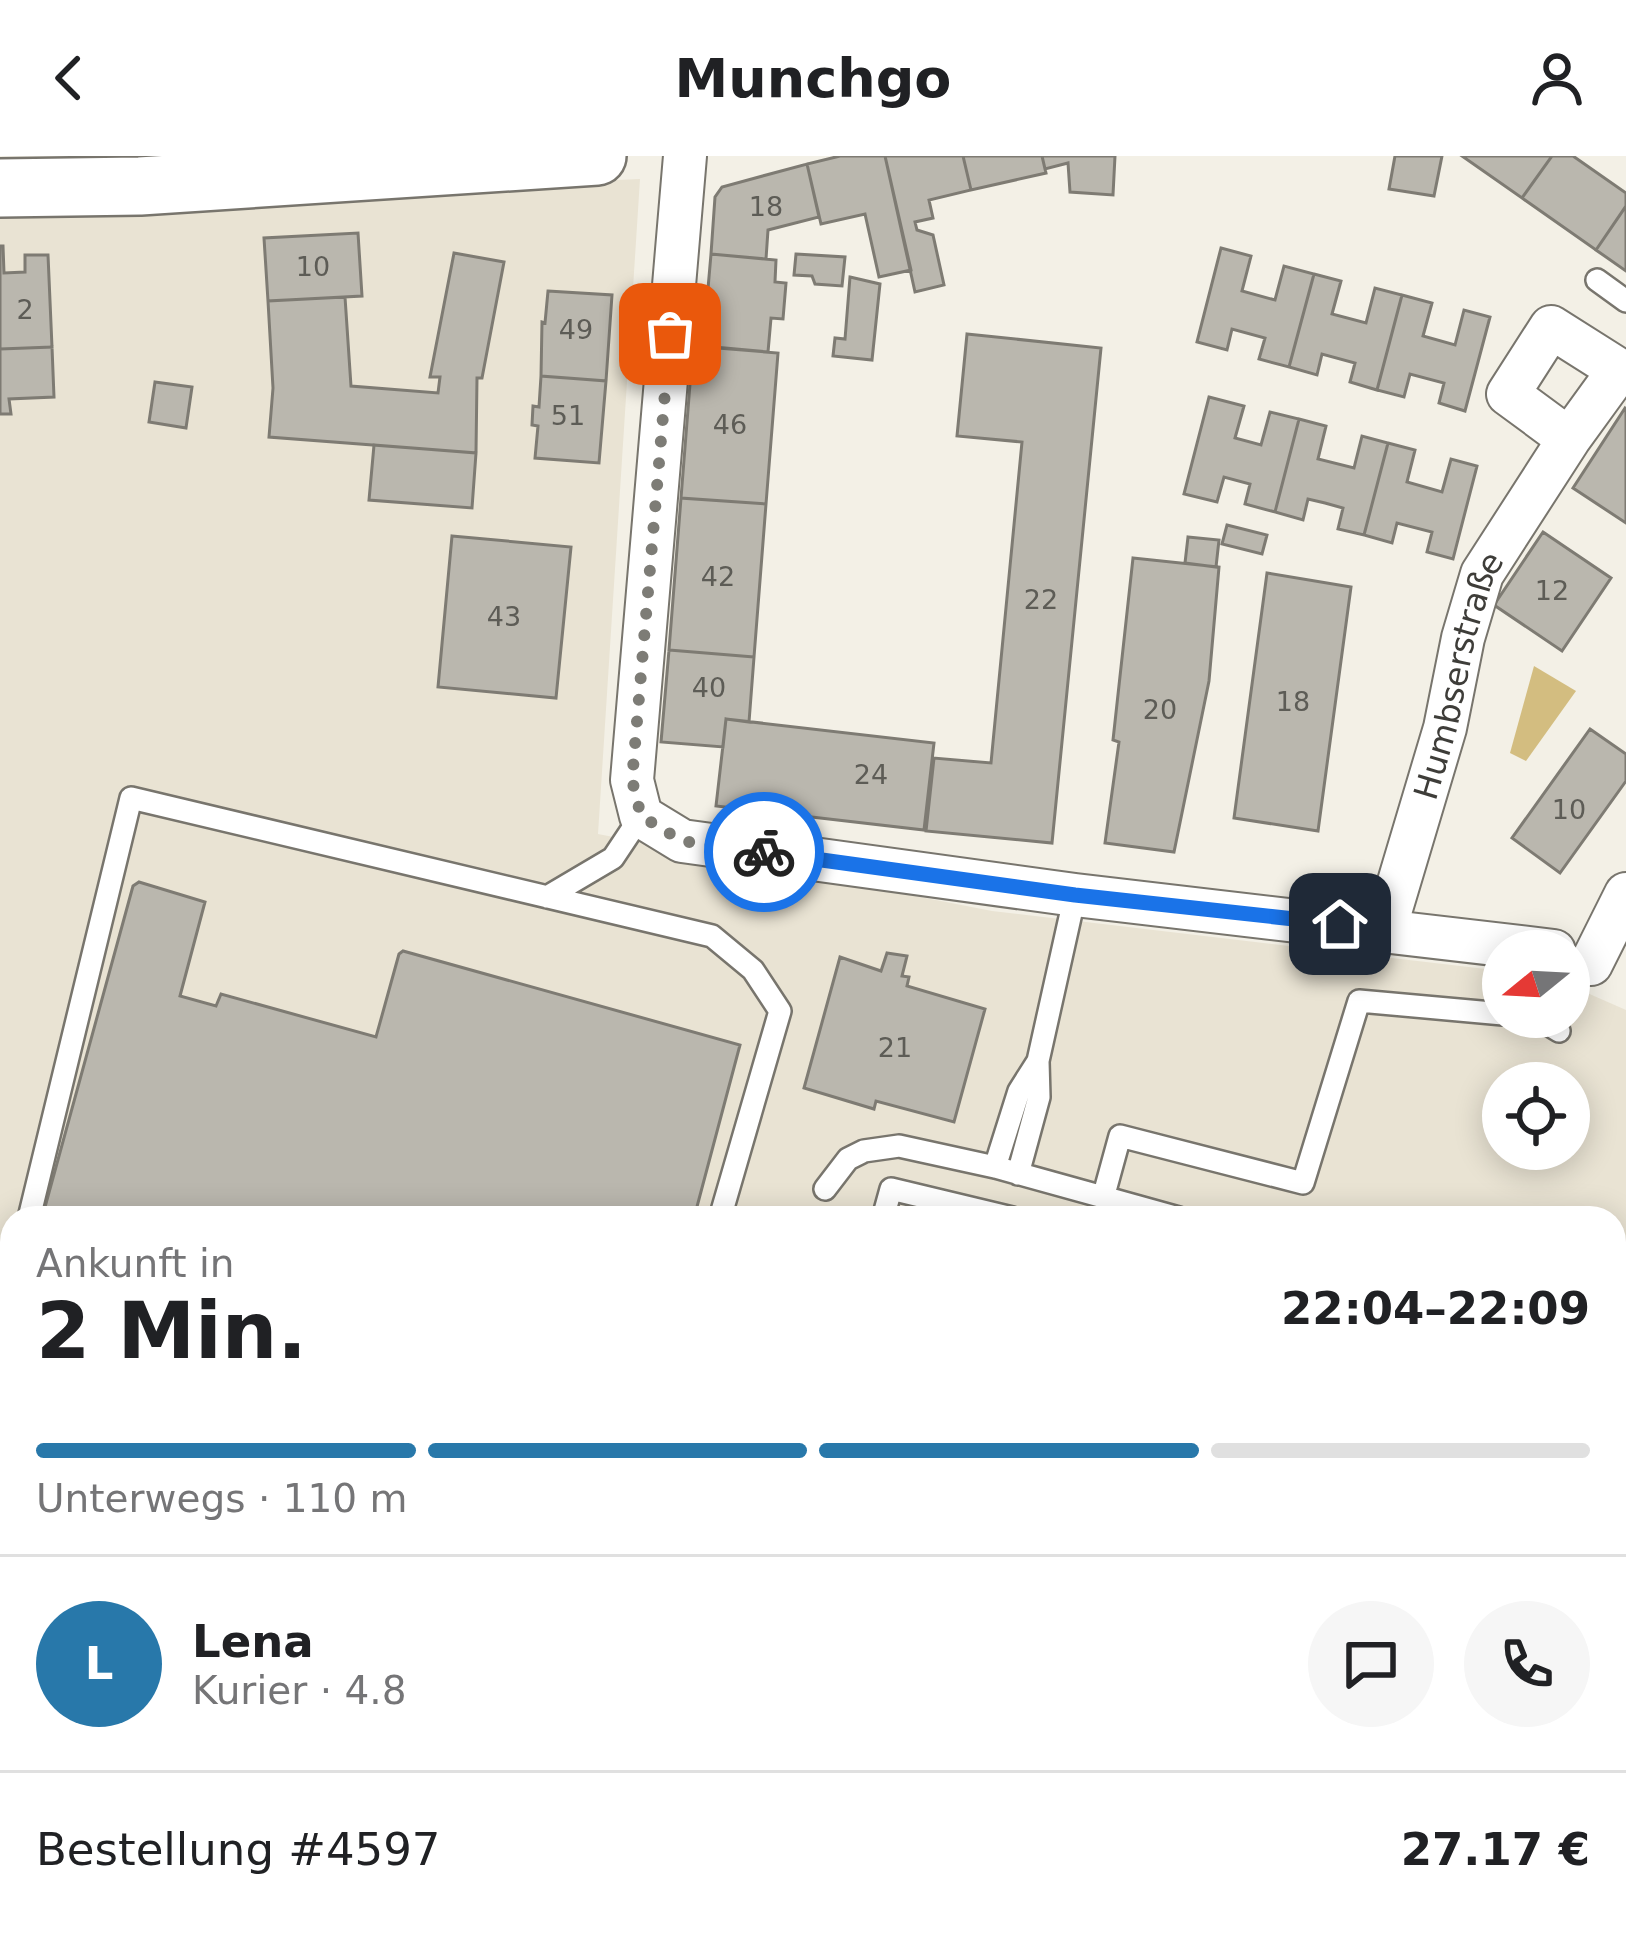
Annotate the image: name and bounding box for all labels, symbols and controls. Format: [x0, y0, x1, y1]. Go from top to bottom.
icon: back [36, 45, 102, 111]
icon: person [1524, 45, 1590, 111]
text: Munchgo [675, 47, 951, 110]
house number: 18 [749, 191, 783, 222]
house number: 10 [296, 251, 330, 282]
pin [619, 283, 721, 385]
house number: 2 [16, 294, 34, 325]
icon: bag [637, 301, 703, 367]
house number: 49 [559, 314, 593, 345]
house number: 51 [551, 400, 585, 431]
house number: 46 [713, 409, 747, 440]
street label: Humbserstraße [1406, 544, 1511, 804]
house number: 42 [701, 561, 735, 592]
house number: 12 [1535, 575, 1569, 606]
house number: 22 [1024, 584, 1058, 615]
house number: 43 [487, 601, 521, 632]
house number: 40 [692, 672, 726, 703]
house number: 18 [1276, 686, 1310, 717]
house number: 20 [1143, 694, 1177, 725]
house number: 24 [854, 759, 888, 790]
courier [704, 792, 824, 912]
house number: 10 [1552, 794, 1586, 825]
icon: bike [731, 819, 797, 885]
pin [1289, 873, 1391, 975]
icon: home [1307, 891, 1373, 957]
north arrow [1482, 930, 1590, 1038]
map controls [1482, 930, 1590, 1170]
house number: 21 [878, 1032, 912, 1063]
button: locate [1482, 1062, 1590, 1170]
text: Ankunft in [36, 1241, 235, 1286]
text: 22:04–22:09 [1281, 1282, 1590, 1335]
text: 2 Min. [36, 1286, 307, 1376]
text: Unterwegs · 110 m [36, 1476, 408, 1521]
button: chat [1308, 1601, 1434, 1727]
button: phone [1464, 1601, 1590, 1727]
text: Lena [192, 1615, 314, 1668]
text: L [85, 1637, 113, 1690]
text: Kurier · 4.8 [192, 1668, 406, 1713]
text: Bestellung #4597 [36, 1823, 440, 1876]
text: 27.17 € [1401, 1823, 1590, 1876]

